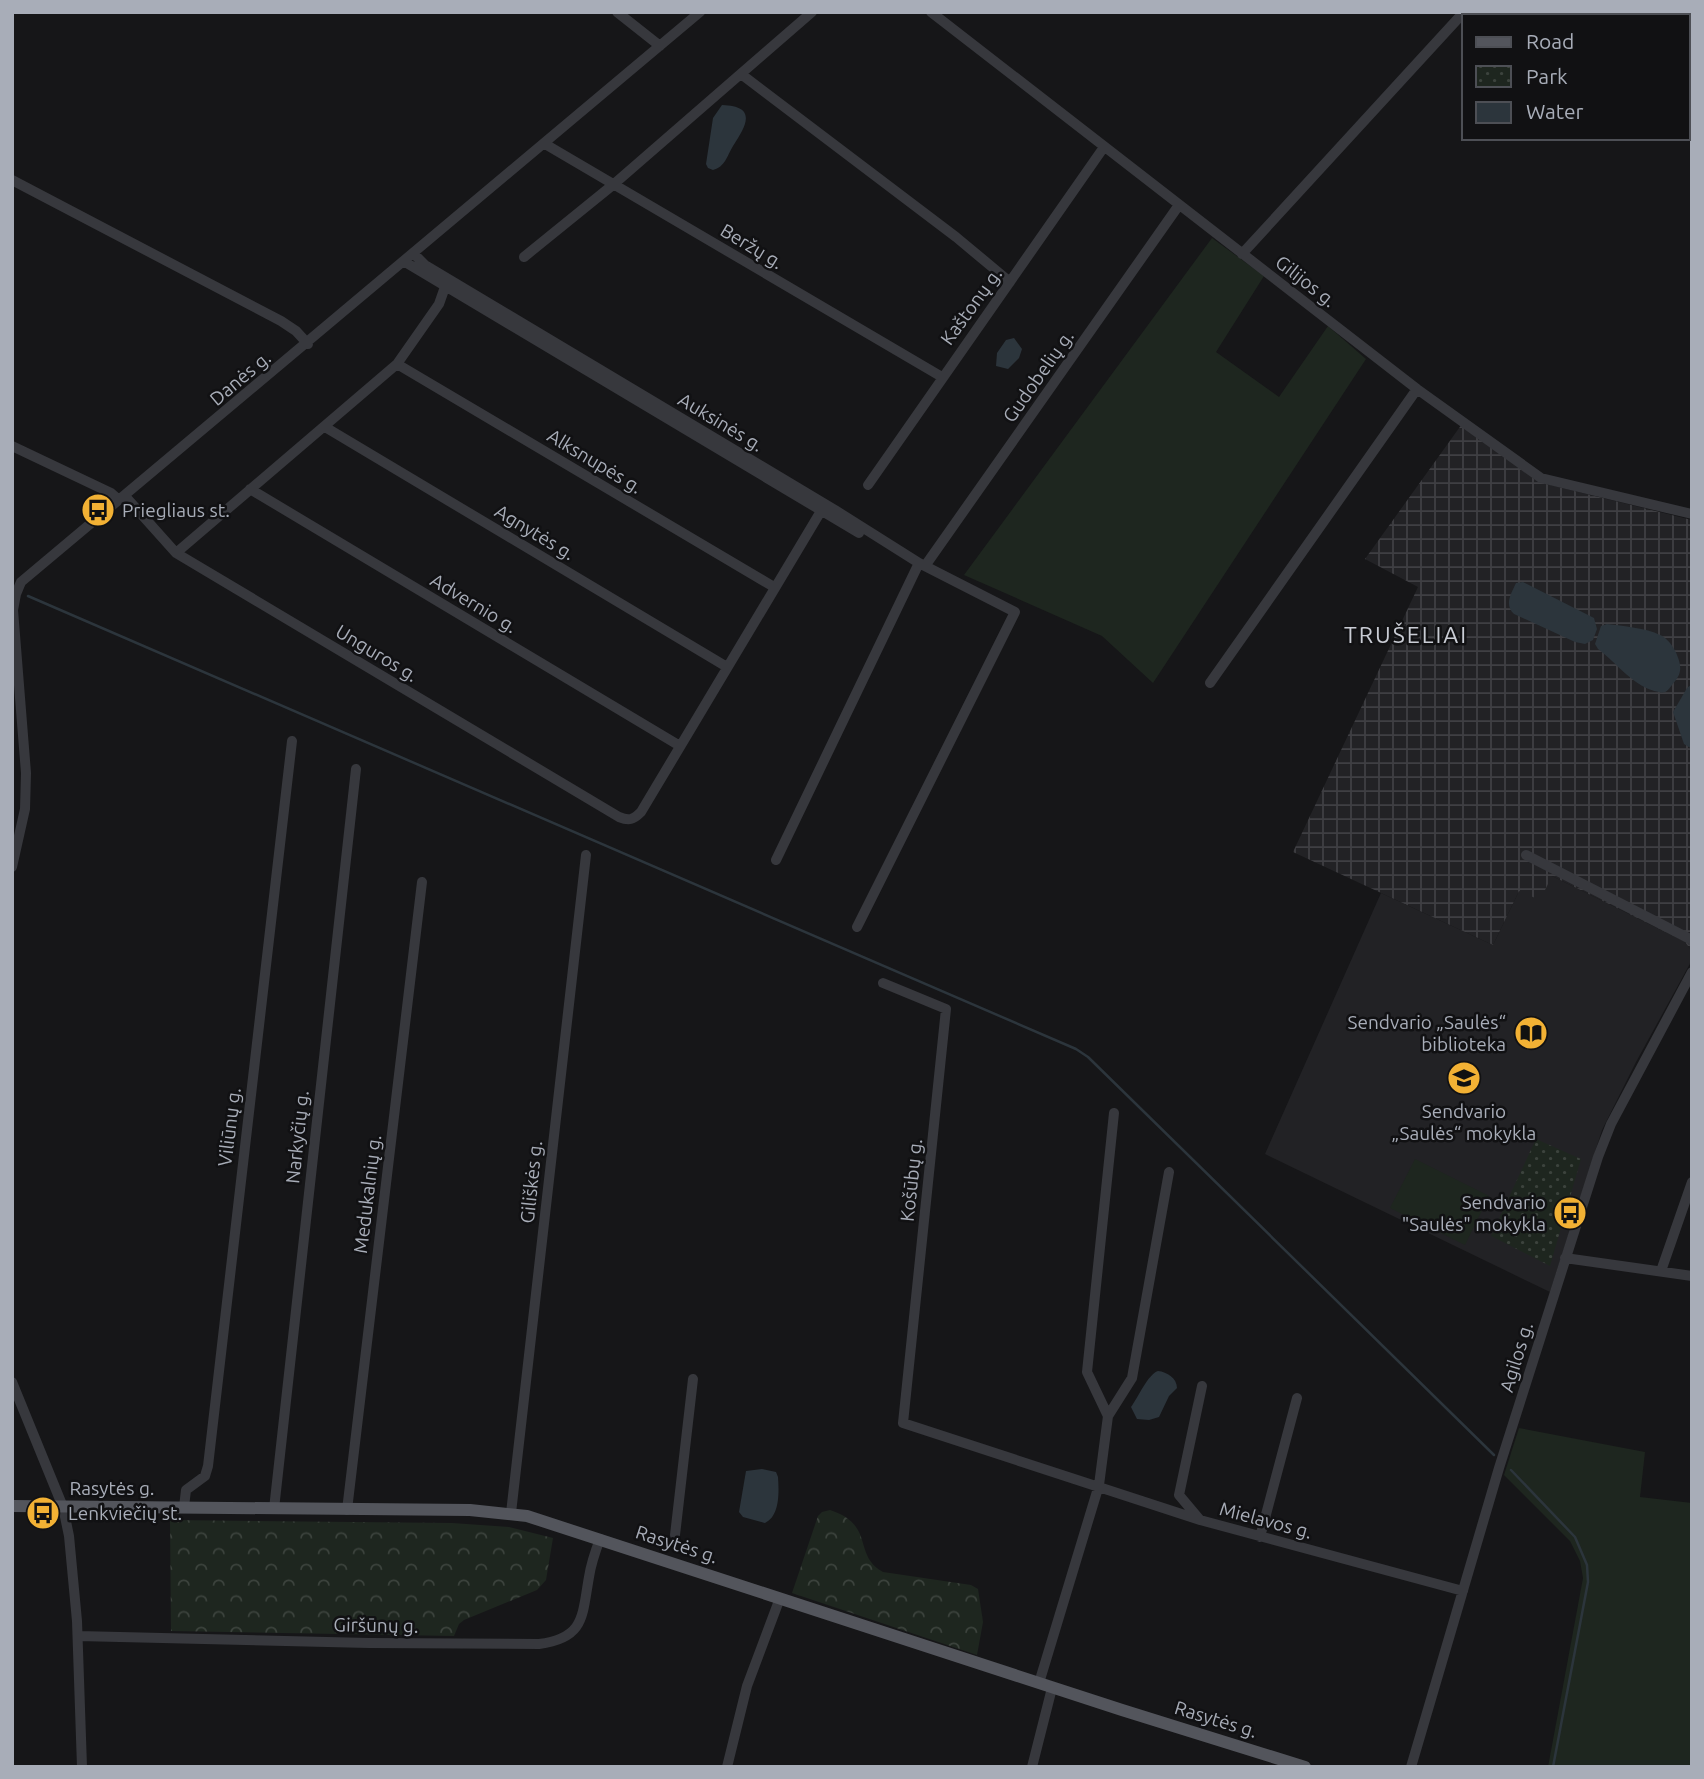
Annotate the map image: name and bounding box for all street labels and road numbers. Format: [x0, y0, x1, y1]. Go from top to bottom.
street label: Beržų g. [717, 219, 787, 273]
street label: Gilijos g. [1271, 251, 1341, 311]
street label: Kaštonų g. [936, 263, 1006, 349]
street label: Gudobelių g. [998, 326, 1078, 426]
street label: Danės g. [205, 346, 275, 410]
street label: Auksinės g. [675, 388, 767, 456]
street label: Alksnupės g. [544, 424, 646, 498]
street label: Agnytės g. [491, 500, 579, 564]
street label: Advernio g. [427, 569, 521, 637]
street label: Unguros g. [332, 620, 422, 686]
street label: Viliūnų g. [213, 1086, 245, 1168]
street label: Narkyčių g. [281, 1089, 313, 1185]
street label: Medukalnių g. [349, 1133, 385, 1255]
street label: Košūbų g. [896, 1137, 926, 1223]
street label: Giliškės g. [516, 1140, 546, 1224]
street label: Agilos g. [1495, 1319, 1537, 1395]
street label: Rasytės g. [69, 1477, 155, 1499]
street label: Mielavos g. [1217, 1497, 1315, 1543]
street label: Rasytės g. [633, 1520, 721, 1568]
street label: Giršūnų g. [333, 1613, 419, 1637]
street label: Rasytės g. [1172, 1696, 1260, 1742]

